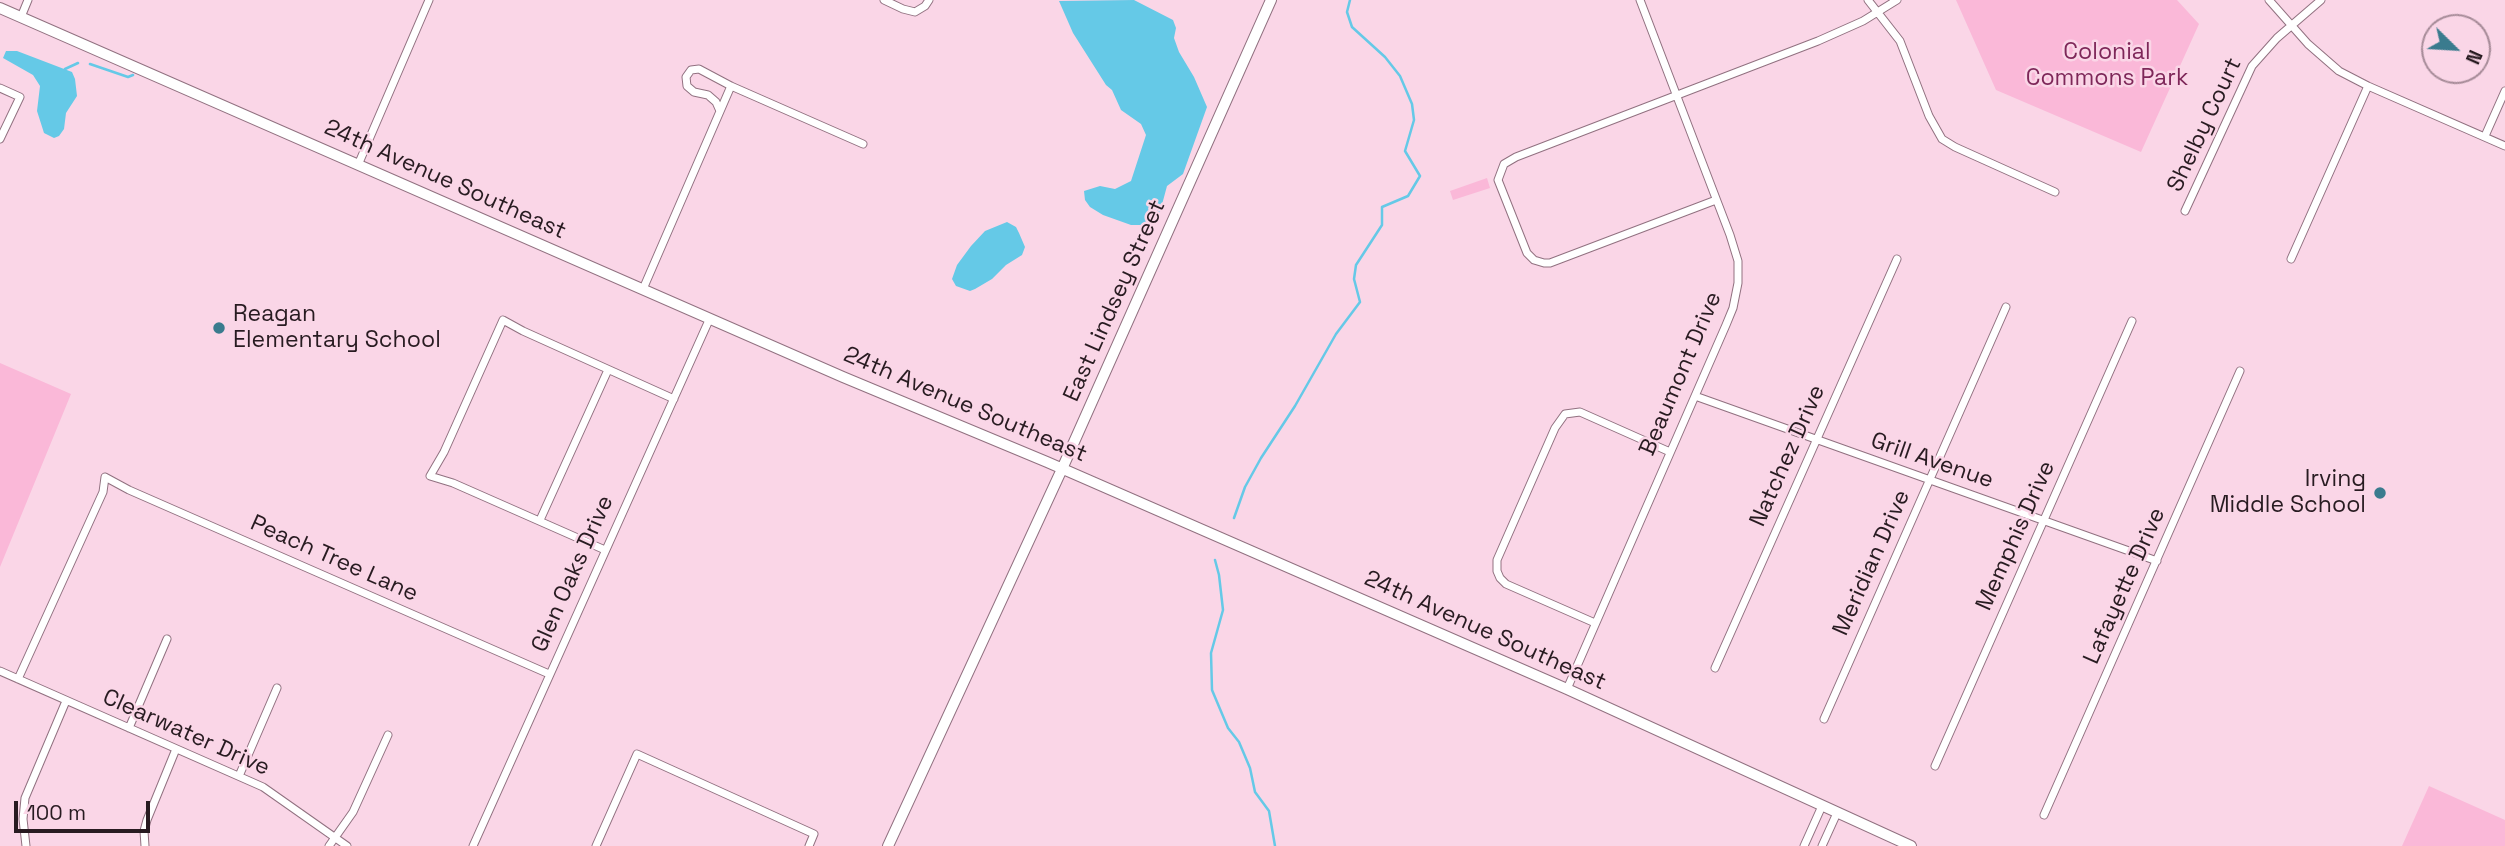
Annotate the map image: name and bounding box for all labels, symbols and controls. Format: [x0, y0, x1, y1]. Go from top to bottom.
north arrow [2421, 14, 2491, 84]
park label: Colonial Commons Park [2026, 39, 2188, 93]
text: N [2460, 46, 2488, 68]
street label: Shelby Court [2162, 54, 2248, 196]
street label: 24th Avenue Southeast [320, 114, 570, 246]
street label: East Lindsey Street [1058, 196, 1172, 406]
street label: Beaumont Drive [1634, 288, 1728, 460]
place label: Reagan Elementary School [233, 301, 441, 355]
marker: Reagan Elementary School [211, 320, 227, 336]
street label: 24th Avenue Southeast [839, 341, 1091, 469]
street label: Natchez Drive [1744, 381, 1832, 531]
street label: Grill Avenue [1867, 427, 1997, 495]
street label: Memphis Drive [1971, 457, 2061, 615]
place label: Irving Middle School [2210, 466, 2366, 520]
marker: Irving Middle School [2372, 485, 2388, 501]
street label: Meridian Drive [1828, 486, 1916, 640]
street label: Glen Oaks Drive [526, 492, 620, 656]
street label: Lafayette Drive [2078, 504, 2172, 668]
street label: Peach Tree Lane [246, 510, 422, 608]
street label: 24th Avenue Southeast [1360, 565, 1610, 697]
street label: Clearwater Drive [98, 684, 274, 782]
scale bar [18, 786, 154, 830]
text: 100 m [27, 799, 86, 826]

